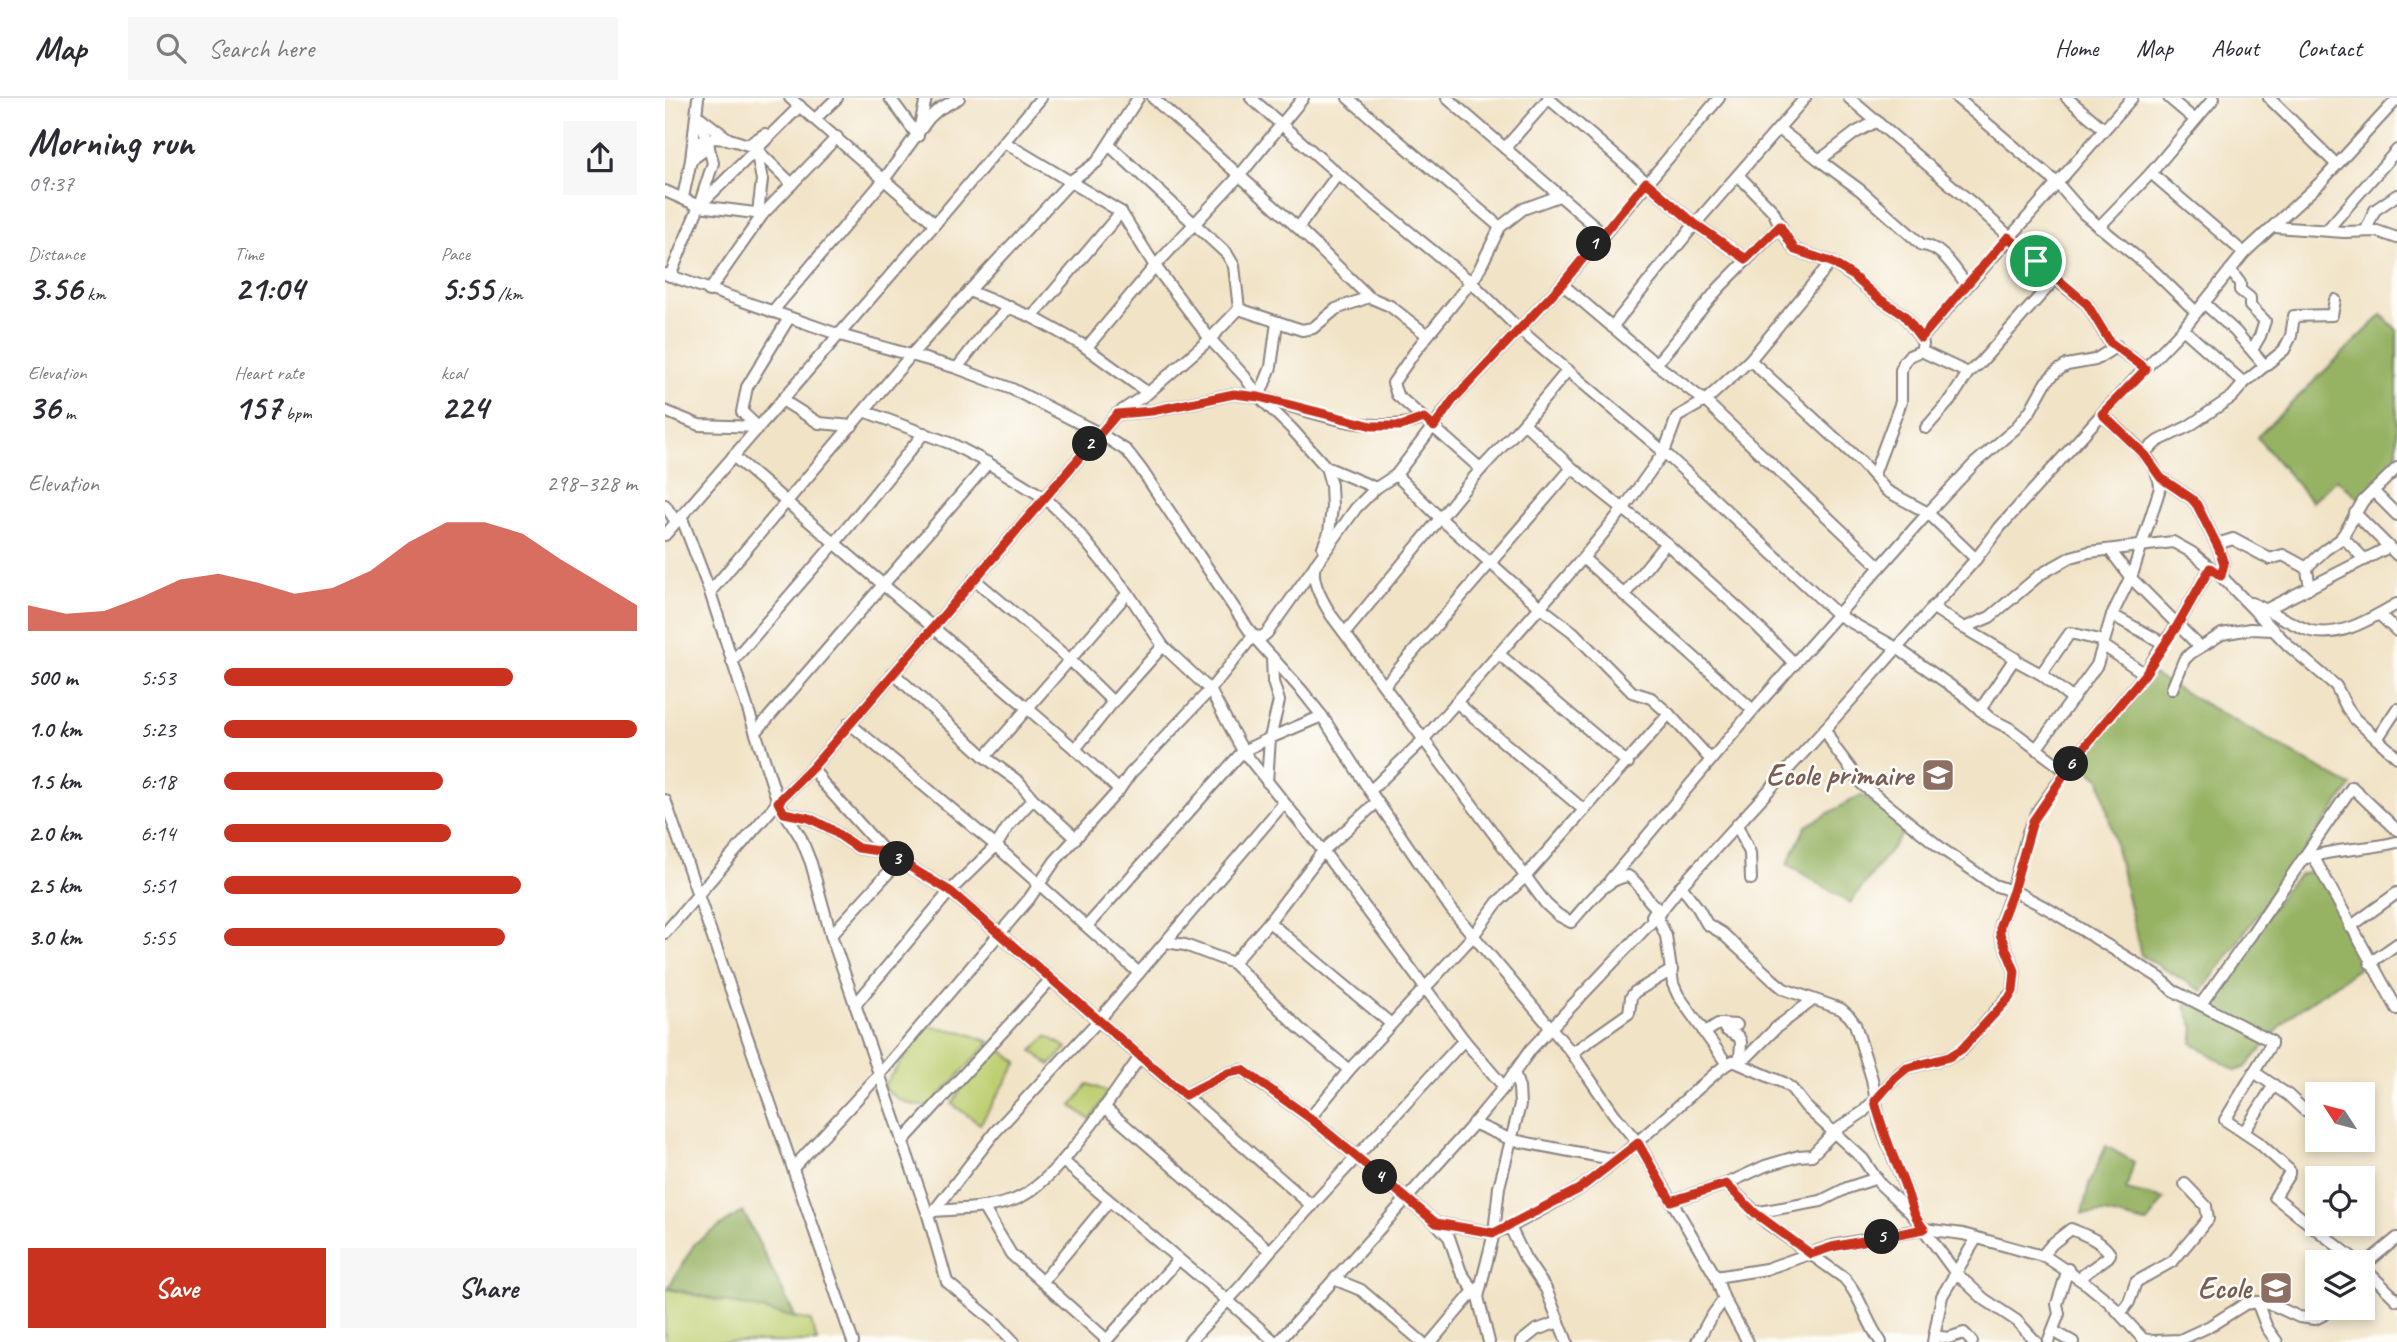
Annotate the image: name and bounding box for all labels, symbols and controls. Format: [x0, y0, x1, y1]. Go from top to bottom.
search box [128, 17, 618, 80]
text: Map [35, 27, 86, 69]
icon: search [152, 29, 190, 67]
text: Search here [208, 32, 314, 65]
text: Home [2055, 33, 2098, 63]
text: Map [2136, 33, 2173, 63]
text: About [2211, 33, 2259, 63]
text: Contact [2297, 33, 2362, 63]
text: Morning run [28, 119, 194, 166]
button: share [563, 121, 637, 195]
text: 09:37 [28, 169, 74, 198]
pin: 1 [1577, 226, 1611, 262]
text: 1 [1589, 231, 1598, 255]
pin [2006, 231, 2066, 291]
text: Distance [28, 242, 85, 266]
text: Time [234, 242, 263, 266]
text: Pace [441, 242, 470, 266]
icon: arrive [2017, 242, 2055, 280]
text: 3.56 [28, 266, 82, 311]
text: 21:04 [234, 266, 304, 311]
text: 5:55 [441, 266, 493, 311]
text: km [82, 282, 106, 306]
text: /km [493, 282, 523, 306]
text: Elevation [28, 361, 86, 385]
text: Heart rate [234, 361, 304, 385]
text: kcal [441, 361, 466, 385]
text: 36 [28, 385, 60, 430]
text: 157 [234, 385, 281, 430]
text: 224 [441, 385, 488, 430]
text: m [60, 401, 76, 425]
text: bpm [281, 401, 312, 425]
pin: 2 [1073, 426, 1107, 462]
text: 2 [1085, 431, 1094, 455]
text: Elevation [28, 469, 99, 498]
text: 298–328 m [546, 469, 637, 498]
text: 500 m [28, 663, 77, 692]
text: 5:53 [140, 663, 176, 692]
text: 1.0 km [28, 715, 82, 744]
text: 5:23 [140, 715, 176, 744]
pin: 6 [2053, 746, 2089, 782]
text: 6 [2066, 751, 2075, 775]
place label: Ecole primaire [1766, 756, 1915, 794]
school or university icon: Ecole primaire [1919, 756, 1957, 794]
text: 1.5 km [28, 767, 81, 796]
text: 6:18 [140, 767, 176, 796]
text: 2.0 km [28, 819, 82, 848]
text: 6:14 [140, 819, 176, 848]
pin: 3 [880, 842, 915, 876]
text: 3 [892, 846, 901, 870]
text: 2.5 km [28, 871, 81, 900]
text: 5:51 [140, 871, 176, 900]
text: 3.0 km [28, 923, 82, 952]
text: 5:55 [140, 923, 176, 952]
north arrow [2305, 1082, 2375, 1152]
map controls [2305, 1082, 2375, 1320]
pin: 4 [1363, 1160, 1397, 1194]
text: 4 [1375, 1164, 1384, 1188]
button: locate [2305, 1166, 2375, 1236]
pin: 5 [1865, 1220, 1899, 1254]
text: 5 [1877, 1224, 1886, 1248]
button: Save [28, 1248, 326, 1328]
button: Share [340, 1248, 637, 1328]
button: layers [2305, 1250, 2375, 1320]
place label: Ecole [2198, 1269, 2253, 1307]
school or university icon: Ecole [2257, 1269, 2295, 1307]

